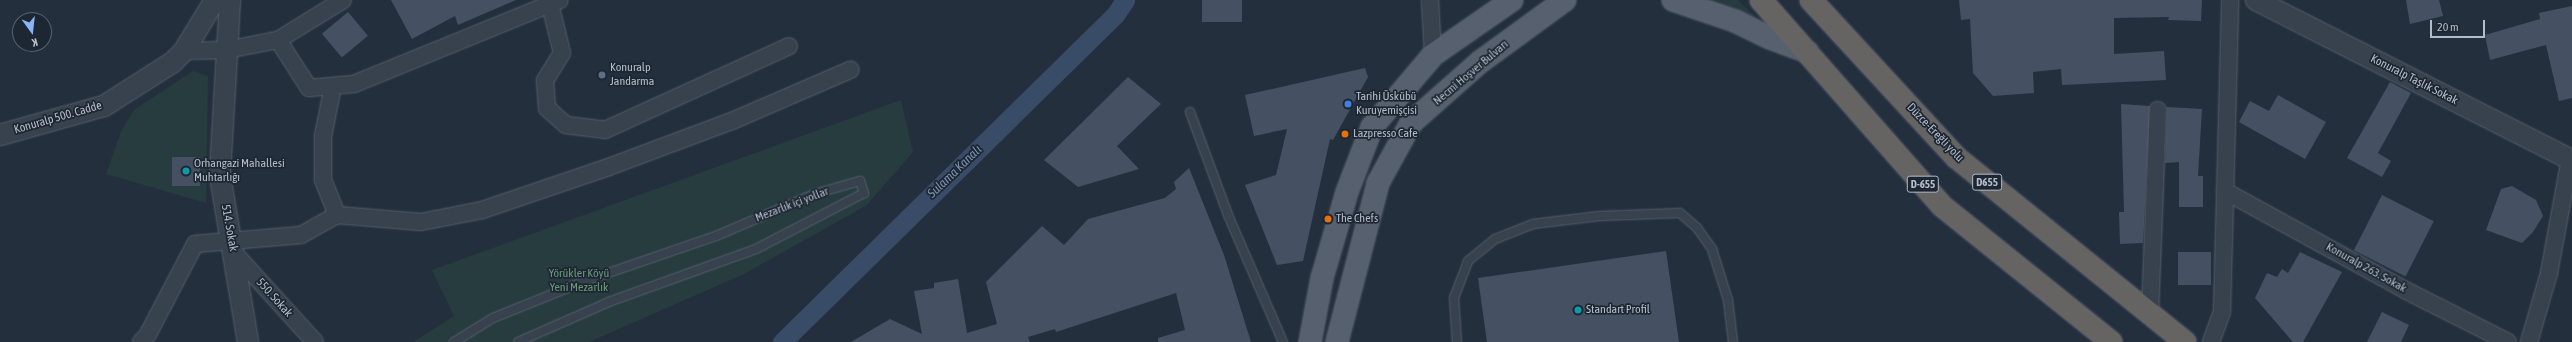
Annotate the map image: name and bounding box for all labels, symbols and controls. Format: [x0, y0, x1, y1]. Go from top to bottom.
north arrow [12, 12, 52, 52]
scale bar [2432, 12, 2487, 38]
text: 20 m [2437, 20, 2459, 34]
text: K [31, 36, 39, 49]
street label: Necmi Hoşver Bulvarı [1431, 37, 1511, 109]
street label: Konuralp Taşlık Sokak [2368, 52, 2460, 108]
place label: Konuralp Jandarma [610, 61, 654, 89]
marker: Konuralp Jandarma [597, 70, 607, 80]
place label: Tarihi Üskübü Kuruyemişçisi [1356, 90, 1417, 118]
street label: Konuralp 500. Cadde [12, 99, 104, 137]
marker: Tarihi Üskübü Kuruyemişçisi [1343, 99, 1353, 109]
street label: Düzce-Ereğli yolu [1903, 101, 1967, 165]
place label: Lazpresso Cafe [1353, 127, 1418, 141]
marker: Lazpresso Cafe [1340, 129, 1350, 139]
water label: Sulama Kanalı [925, 142, 985, 202]
place label: Orhangazi Mahallesi Muhtarlığı [194, 157, 285, 185]
marker: Orhangazi Mahallesi Muhtarlığı [181, 166, 191, 176]
road number: D655 [1972, 173, 2002, 191]
road number: D-655 [1906, 175, 1940, 193]
street label: Mezarlık içi yollar [753, 184, 831, 226]
street label: 514. Sokak [218, 203, 240, 253]
place label: The Chefs [1336, 212, 1378, 226]
marker: The Chefs [1323, 214, 1333, 224]
street label: Konuralp 263. Sokak [2323, 240, 2409, 296]
park label: Yörükler Köyü Yeni Mezarlık [549, 267, 609, 295]
street label: 550. Sokak [253, 276, 295, 320]
place label: Standart Profil [1586, 303, 1650, 317]
marker: Standart Profil [1573, 305, 1583, 315]

